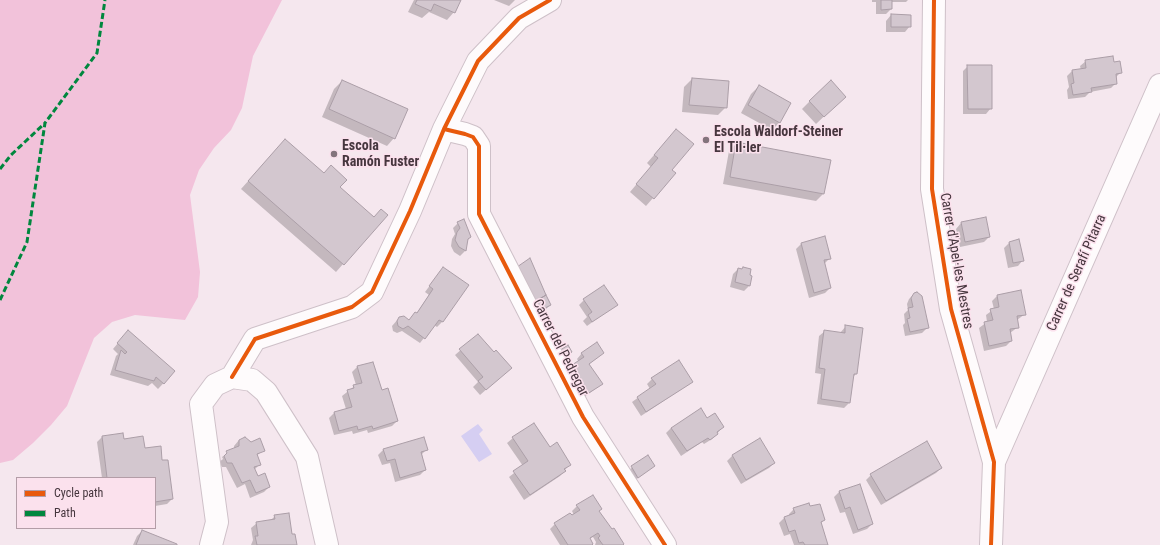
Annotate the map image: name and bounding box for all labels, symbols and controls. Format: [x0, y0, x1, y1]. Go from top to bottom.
place label: Escola Waldorf-Steiner El Til·ler [714, 124, 843, 156]
marker: Escola Waldorf-Steiner El Til·ler [701, 135, 711, 145]
place label: Escola Ramón Fuster [342, 138, 419, 170]
marker: Escola Ramón Fuster [329, 149, 339, 159]
street label: Carrer d'Apel·les Mestres [936, 192, 976, 330]
street label: Carrer de Serafí Pitarra [1044, 212, 1110, 334]
street label: Carrer del Pedregar [528, 297, 592, 399]
legend [16, 477, 156, 529]
text: Cycle path [54, 486, 103, 500]
text: Path [54, 506, 76, 520]

